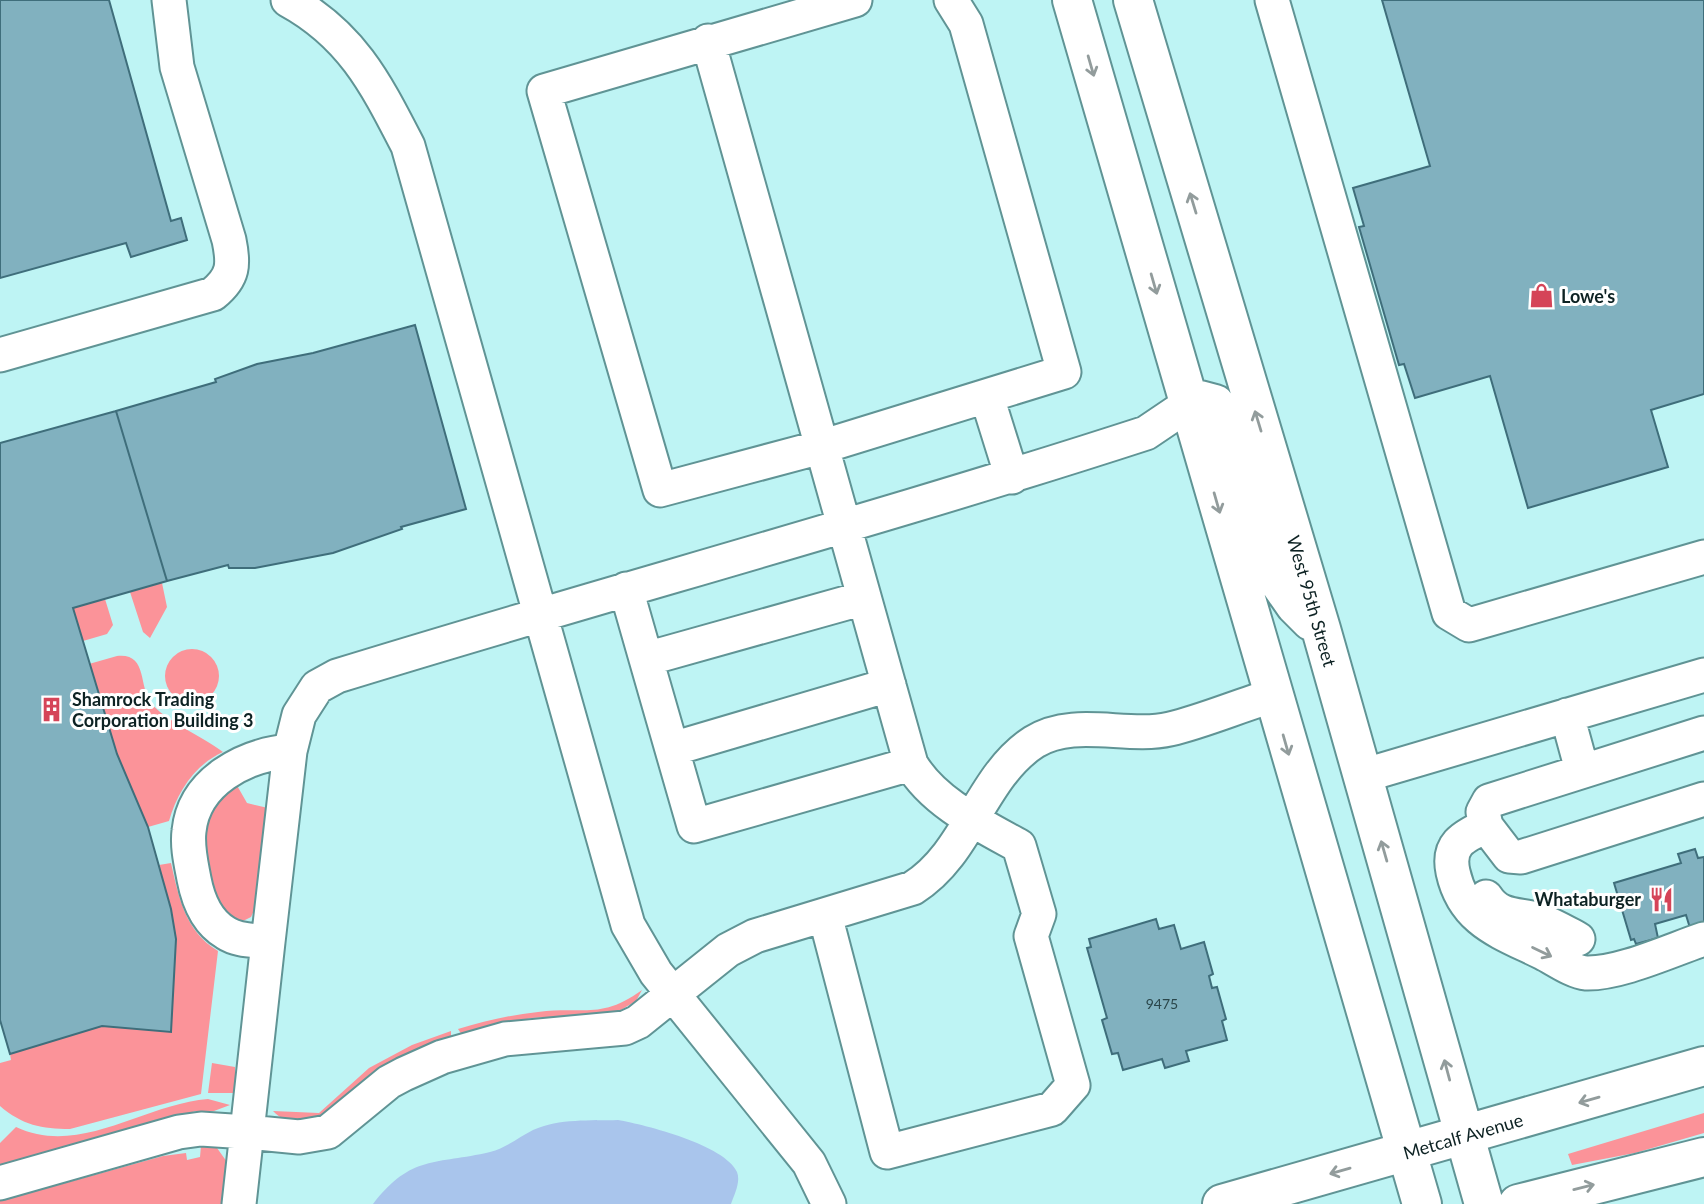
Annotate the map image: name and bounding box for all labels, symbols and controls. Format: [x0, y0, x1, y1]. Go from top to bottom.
one-way arrow [1085, 54, 1098, 76]
one-way arrow [1186, 192, 1199, 214]
one-way arrow [1148, 273, 1161, 295]
shop icon: Lowe's [1527, 282, 1555, 310]
place label: Lowe's [1561, 285, 1615, 307]
one-way arrow [1251, 410, 1264, 432]
one-way arrow [1211, 492, 1224, 514]
street label: West 95th Street [1283, 533, 1341, 670]
place label: Shamrock Trading Corporation Building 3 [72, 688, 254, 731]
building icon: Shamrock Trading Corporation Building 3 [38, 695, 66, 723]
one-way arrow [1280, 733, 1293, 756]
one-way arrow [1376, 840, 1389, 862]
restaurant icon: Whataburger [1647, 885, 1675, 913]
place label: Whataburger [1535, 888, 1641, 910]
one-way arrow [1531, 946, 1552, 960]
house number: 9475 [1146, 995, 1178, 1012]
one-way arrow [1439, 1059, 1452, 1081]
one-way arrow [1578, 1094, 1600, 1107]
street label: Metcalf Avenue [1401, 1108, 1525, 1164]
one-way arrow [1330, 1165, 1352, 1178]
one-way arrow [1572, 1180, 1595, 1193]

